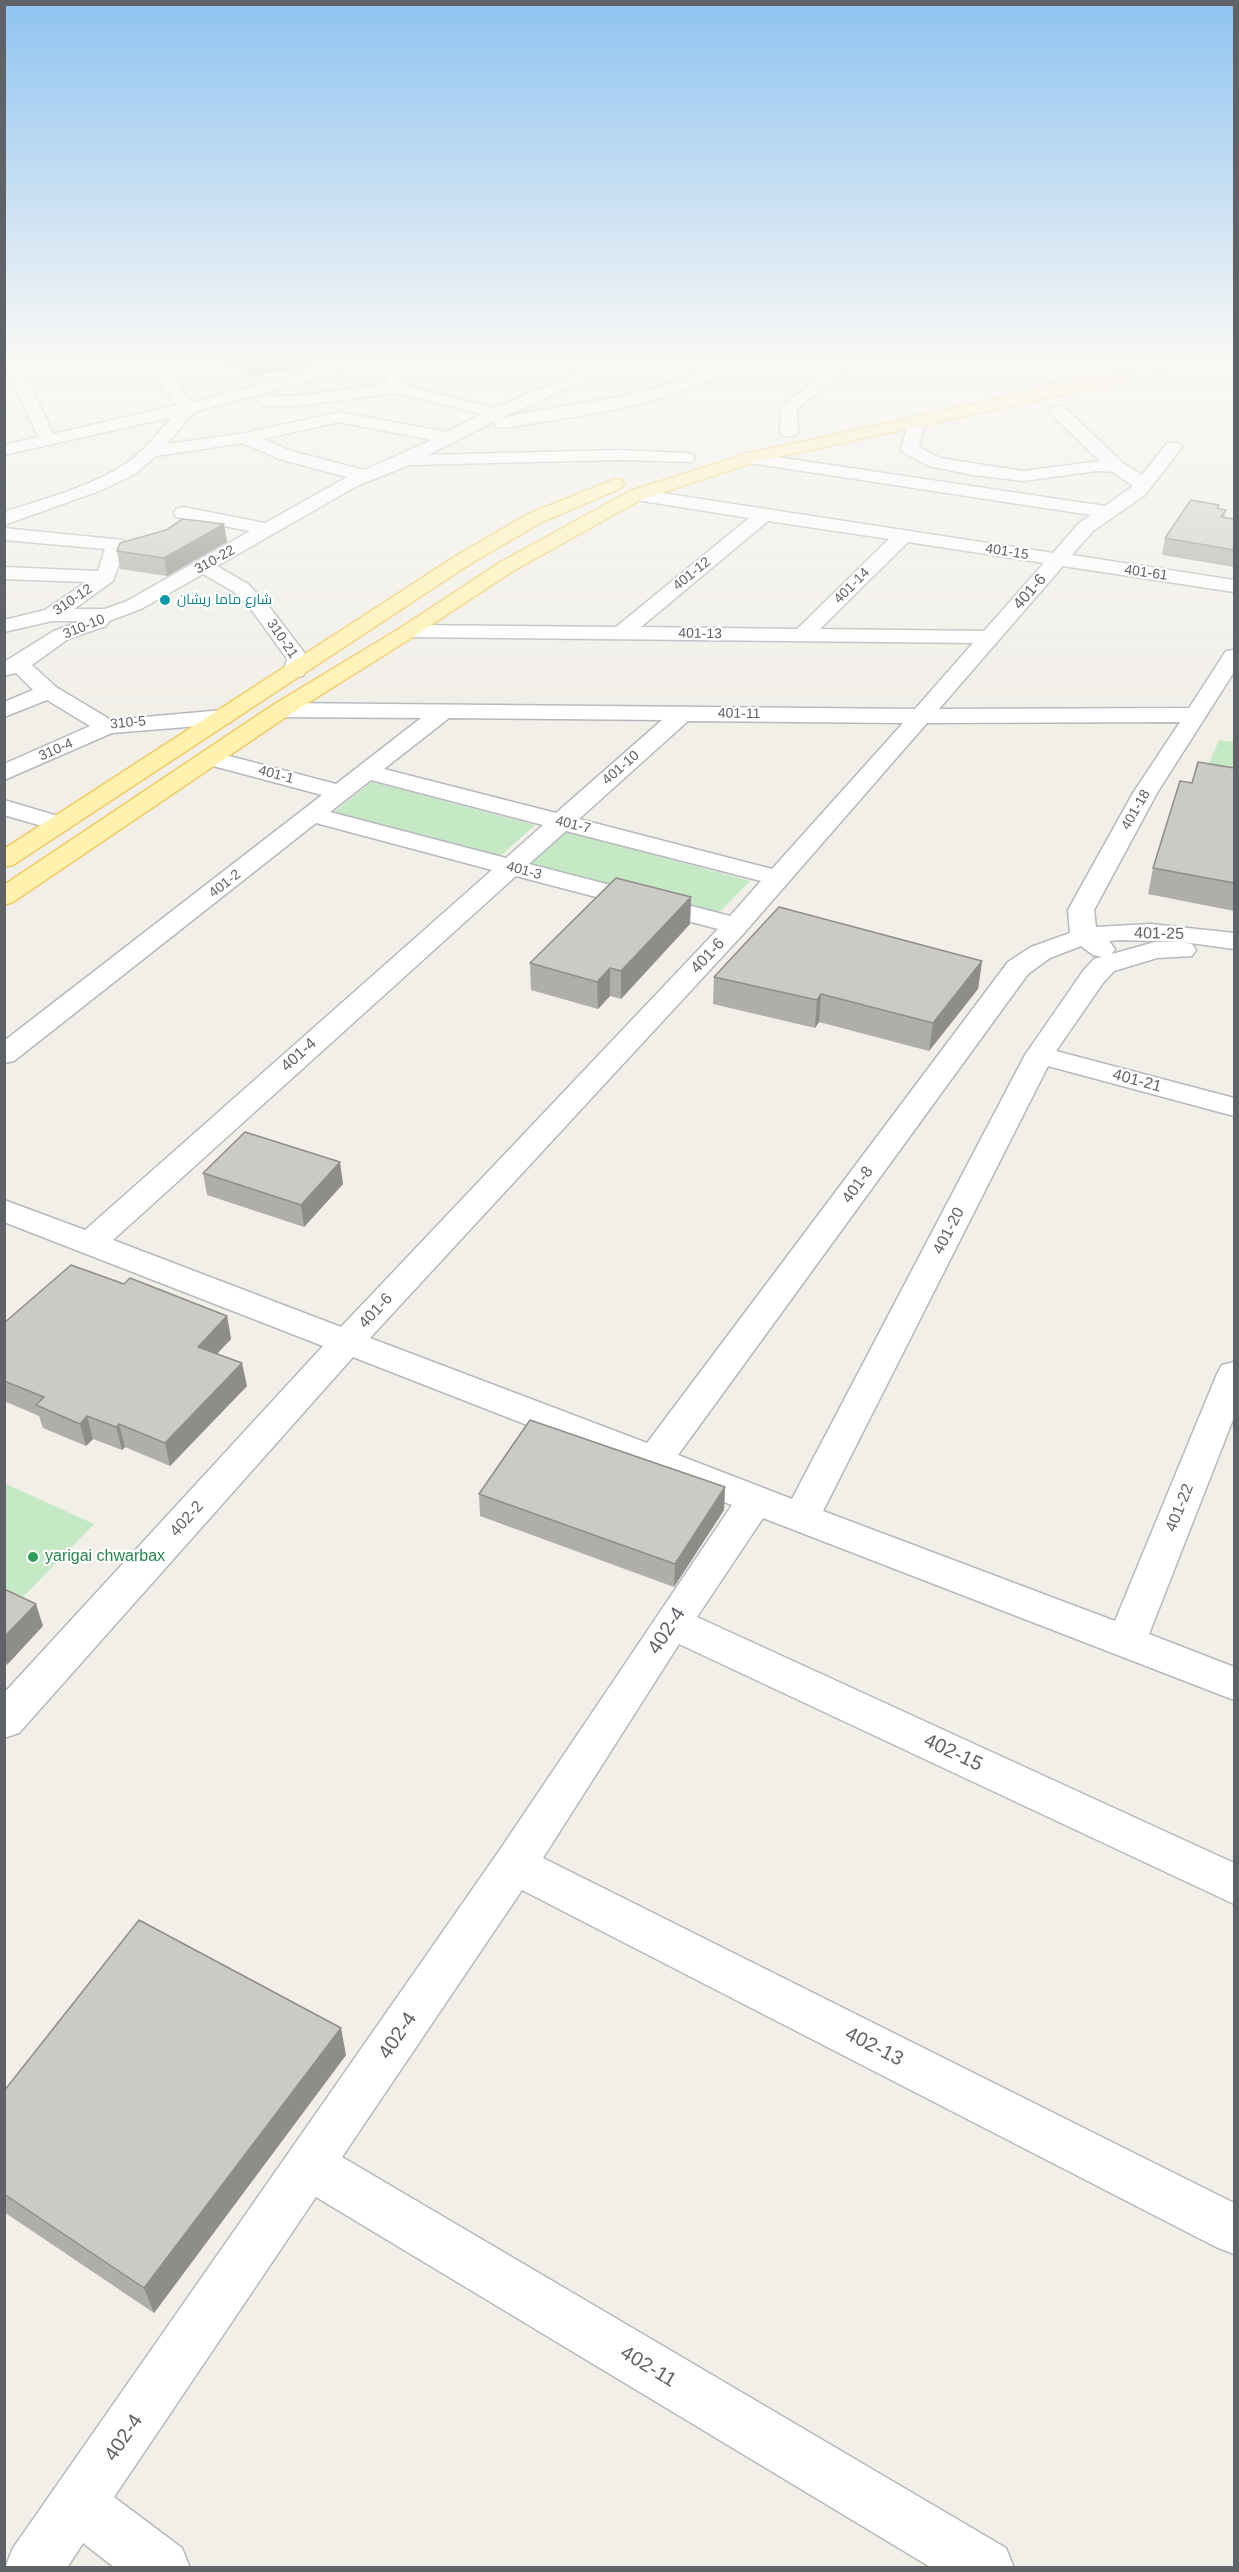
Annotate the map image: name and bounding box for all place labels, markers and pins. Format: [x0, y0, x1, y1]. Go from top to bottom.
place label: شارع ماما ريشان [177, 592, 272, 608]
marker: شارع ماما ريشان [158, 593, 172, 607]
place label: yarigai chwarbax [45, 1547, 165, 1567]
marker: yarigai chwarbax [26, 1550, 40, 1564]

